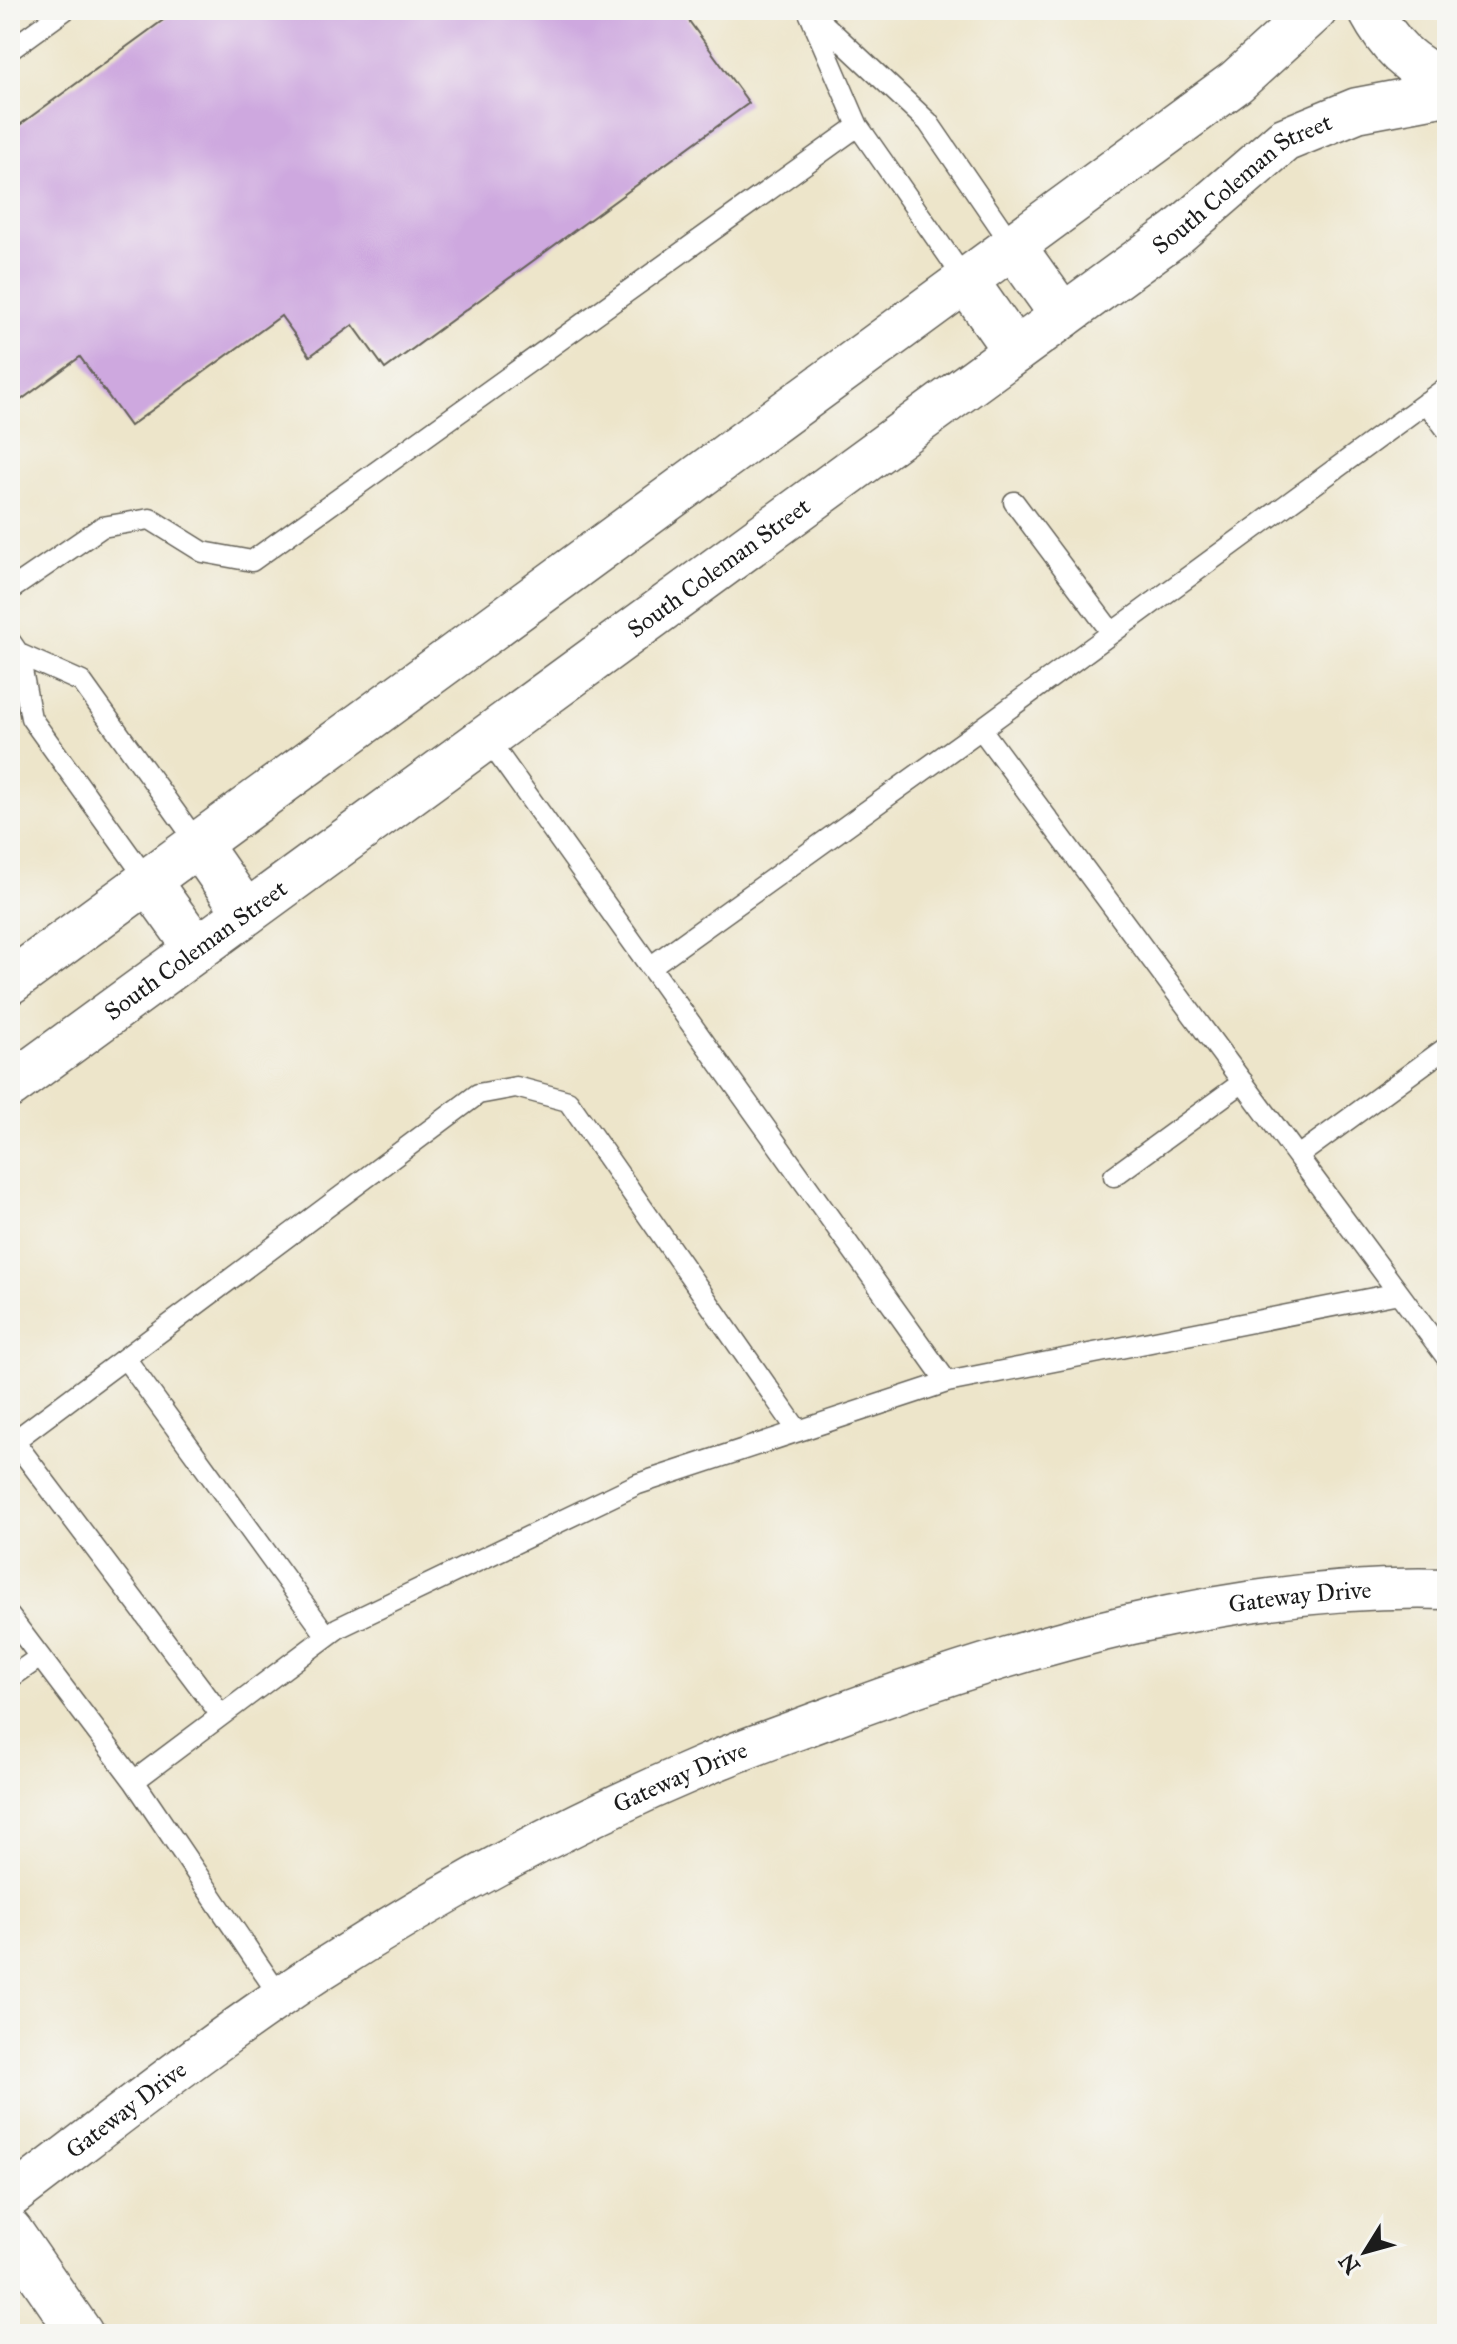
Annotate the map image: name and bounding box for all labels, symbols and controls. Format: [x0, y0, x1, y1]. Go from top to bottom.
street label: South Coleman Street [1146, 107, 1337, 261]
street label: South Coleman Street [622, 491, 816, 645]
street label: South Coleman Street [98, 873, 293, 1027]
street label: Gateway Drive [1226, 1575, 1372, 1620]
street label: Gateway Drive [608, 1735, 752, 1820]
street label: Gateway Drive [60, 2054, 192, 2165]
north arrow [1325, 2212, 1405, 2292]
text: N [1333, 2248, 1366, 2279]

